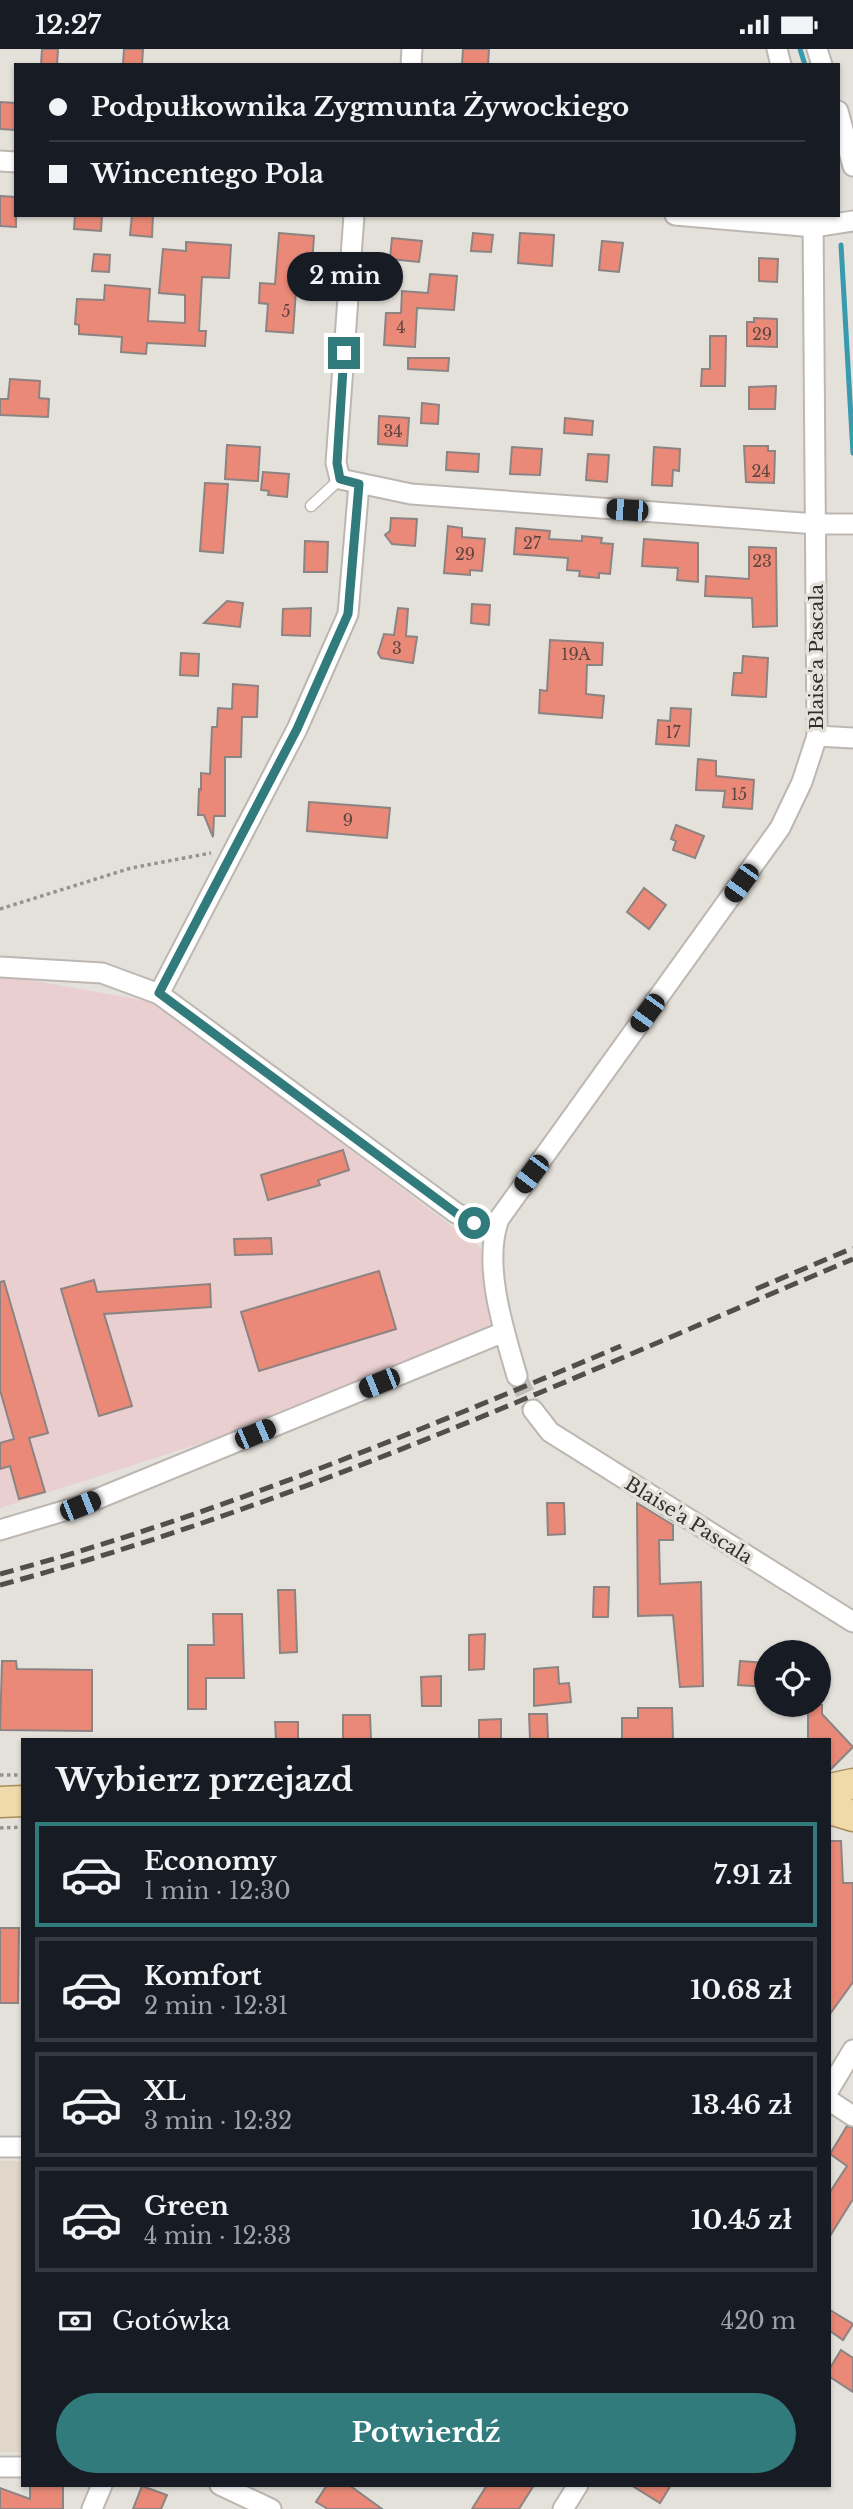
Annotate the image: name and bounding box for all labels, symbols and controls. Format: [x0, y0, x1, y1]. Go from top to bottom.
text: 12:27 [35, 9, 101, 41]
text: Podpułkownika Zygmunta Żywockiego [91, 91, 629, 123]
text: Wincentego Pola [91, 158, 324, 190]
callout: 2 min [286, 251, 402, 301]
text: 2 min [309, 262, 381, 290]
house number: 5 [281, 301, 291, 321]
house number: 4 [396, 317, 406, 337]
house number: 29 [752, 324, 772, 344]
route end [328, 337, 360, 369]
house number: 34 [383, 421, 403, 441]
house number: 24 [751, 461, 771, 481]
car [606, 498, 649, 522]
house number: 27 [523, 533, 542, 553]
house number: 29 [455, 544, 475, 564]
house number: 23 [752, 551, 772, 571]
street label: Blaise'a Pascala [805, 584, 828, 730]
house number: 3 [392, 638, 402, 658]
house number: 19A [561, 644, 591, 664]
house number: 17 [665, 722, 682, 742]
house number: 15 [731, 784, 747, 804]
house number: 9 [343, 810, 353, 830]
car [721, 860, 762, 906]
car [627, 990, 668, 1036]
car [510, 1151, 553, 1197]
route start [458, 1207, 490, 1239]
car [356, 1365, 403, 1401]
car [232, 1416, 279, 1452]
street label: Blaise'a Pascala [621, 1472, 757, 1569]
car [57, 1488, 104, 1524]
map controls [754, 1640, 831, 1717]
button: locate [754, 1640, 831, 1717]
text: Wybierz przejazd [56, 1760, 353, 1800]
icon: car [60, 1843, 123, 1906]
text: Economy [144, 1845, 277, 1877]
text: 7.91 zł [713, 1859, 792, 1891]
text: 1 min · 12:30 [144, 1877, 291, 1905]
icon: car [60, 1958, 123, 2021]
text: Komfort [144, 1960, 262, 1992]
text: 10.68 zł [690, 1974, 792, 2006]
text: 2 min · 12:31 [144, 1992, 288, 2020]
icon: car [60, 2073, 123, 2136]
text: XL [144, 2075, 186, 2107]
text: 13.46 zł [692, 2089, 792, 2121]
text: 3 min · 12:32 [144, 2107, 292, 2135]
icon: car [60, 2188, 123, 2251]
text: Green [144, 2190, 229, 2222]
text: 10.45 zł [691, 2204, 792, 2236]
text: 4 min · 12:33 [144, 2222, 292, 2250]
icon: cash [56, 2302, 94, 2340]
text: Gotówka [112, 2305, 230, 2337]
text: 420 m [721, 2307, 796, 2335]
button: Potwierdź [56, 2393, 796, 2473]

